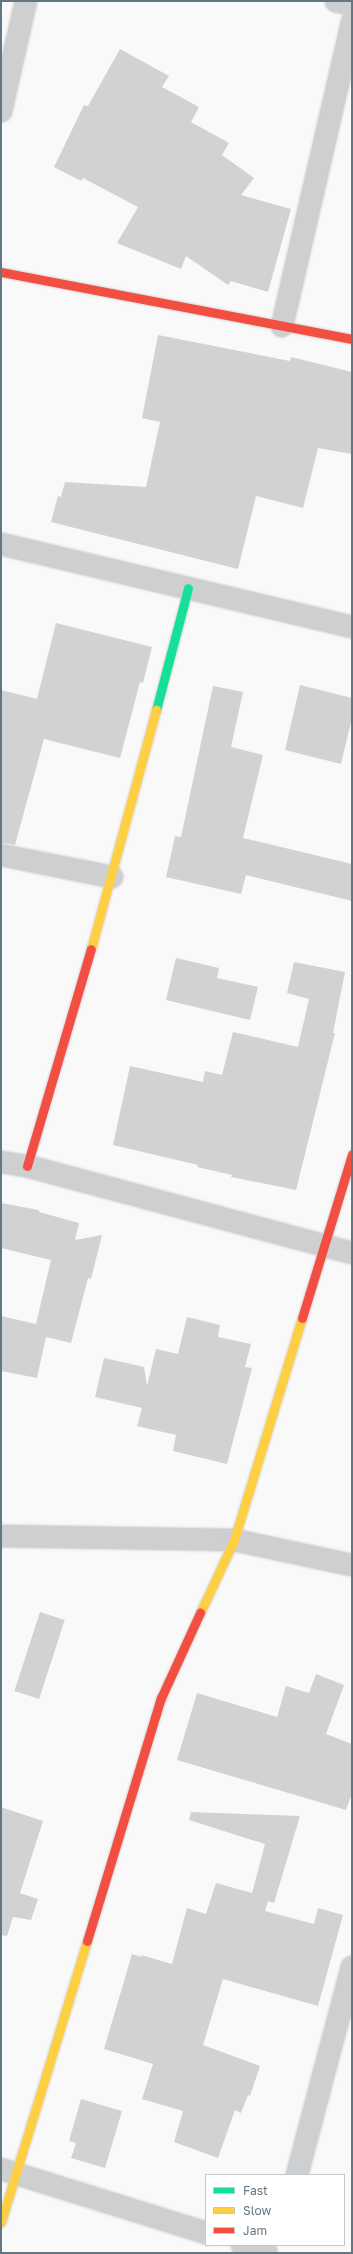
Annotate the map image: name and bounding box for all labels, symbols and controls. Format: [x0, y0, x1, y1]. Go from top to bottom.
legend [205, 2174, 345, 2246]
text: Fast [243, 2183, 268, 2198]
text: Slow [243, 2203, 271, 2218]
text: Jam [243, 2223, 267, 2238]

